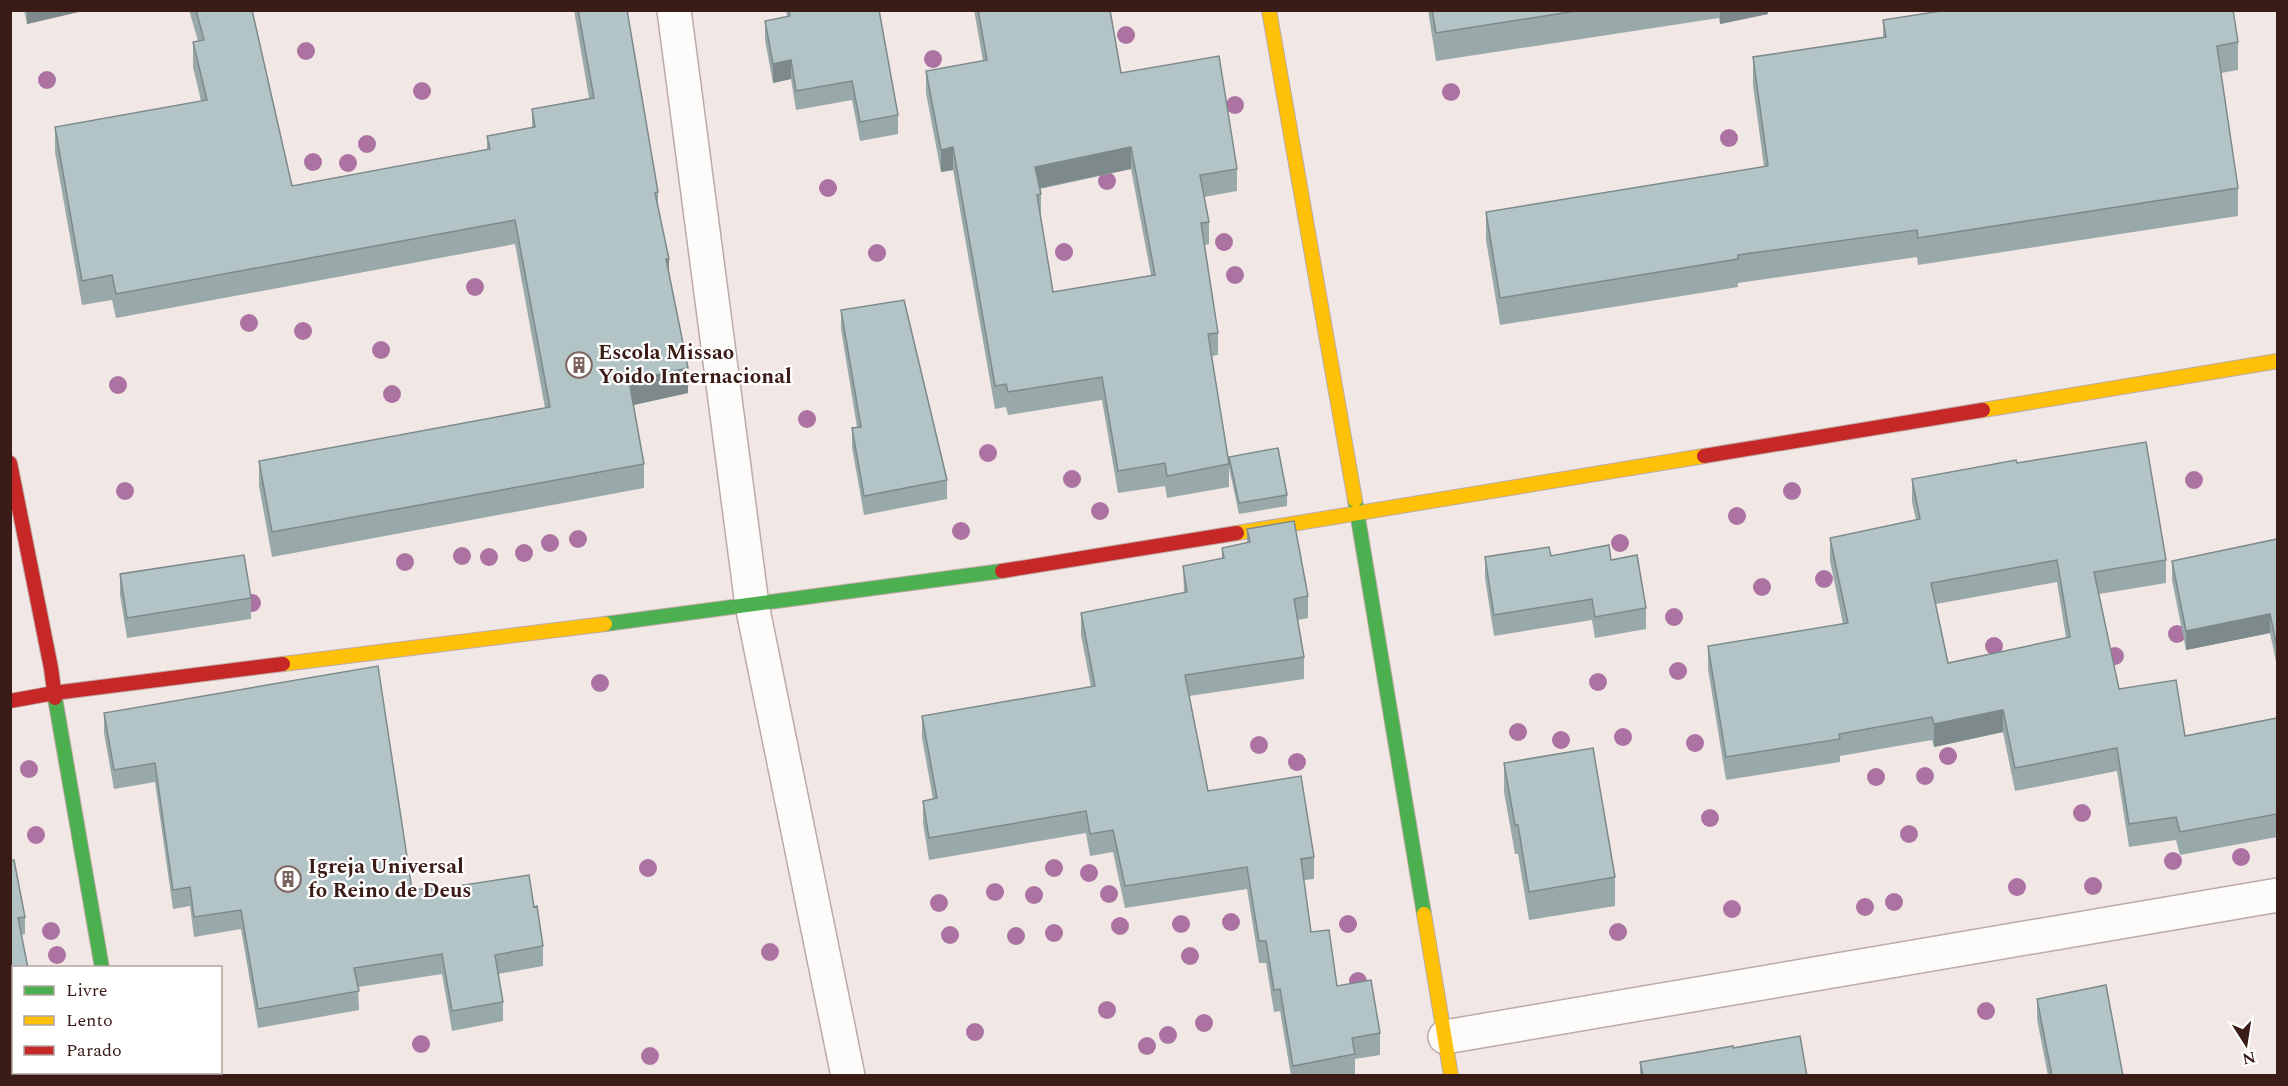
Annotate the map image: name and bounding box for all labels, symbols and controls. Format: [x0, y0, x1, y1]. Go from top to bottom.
place label: Escola Missao Yoido Internacional [598, 337, 792, 393]
building icon: Escola Missao Yoido Internacional [564, 350, 594, 380]
place label: Igreja Universal fo Reino de Deus [308, 851, 472, 907]
building icon: Igreja Universal fo Reino de Deus [273, 864, 303, 894]
legend [12, 966, 222, 1074]
text: Livre [66, 977, 108, 1004]
text: Lento [66, 1007, 113, 1034]
north arrow [2216, 1014, 2276, 1074]
text: Parado [66, 1037, 122, 1064]
text: N [2240, 1045, 2258, 1071]

